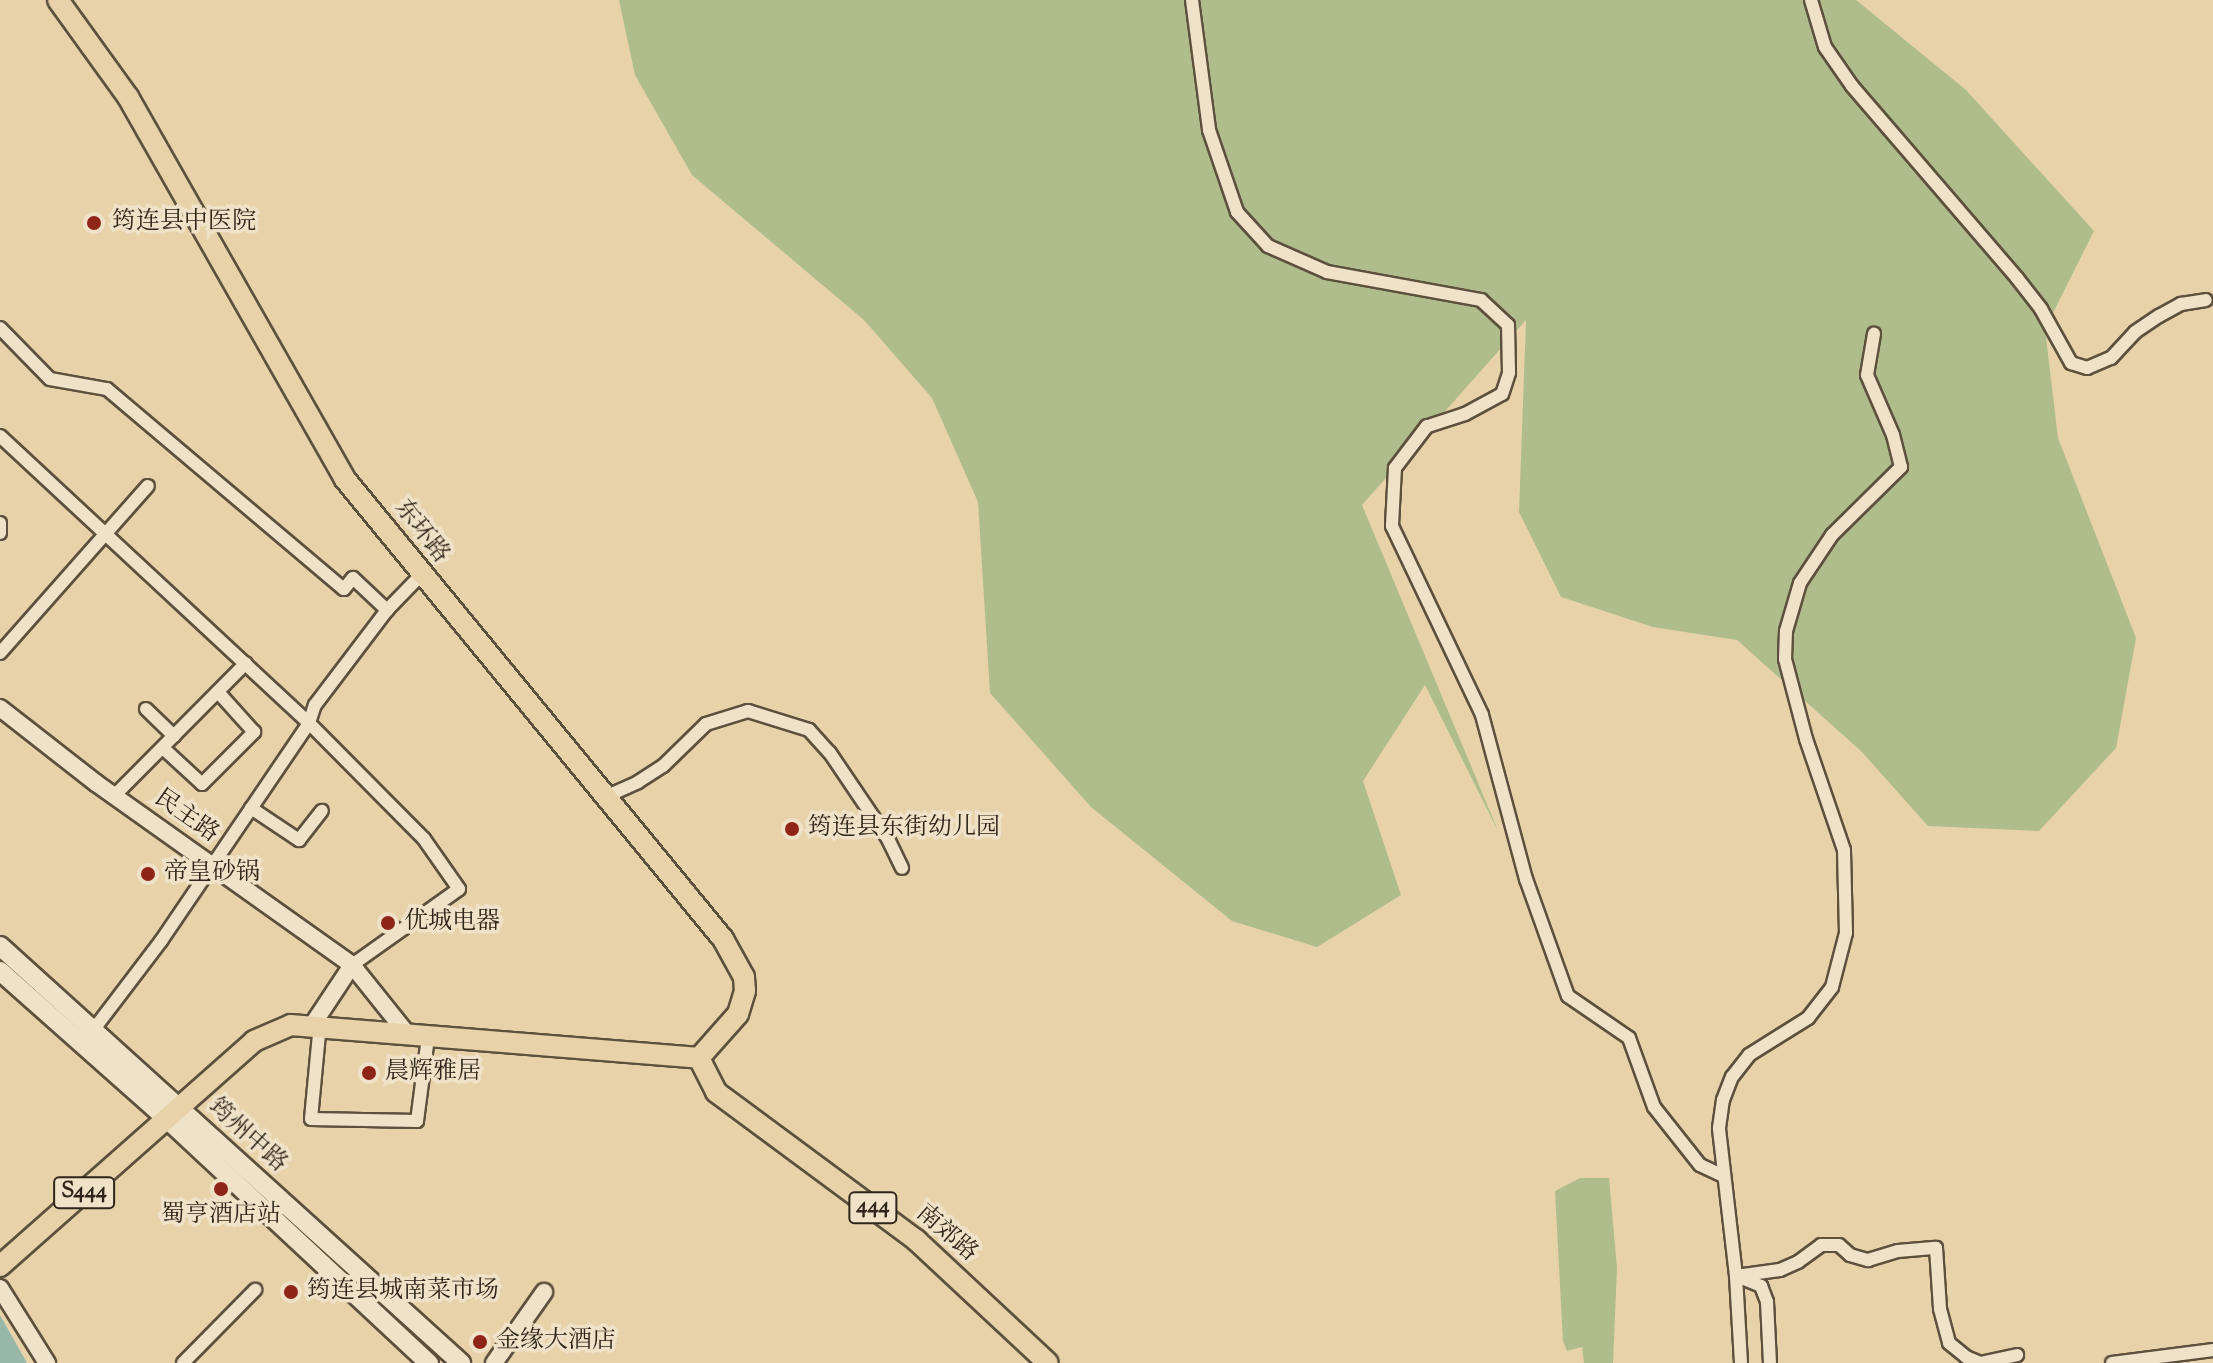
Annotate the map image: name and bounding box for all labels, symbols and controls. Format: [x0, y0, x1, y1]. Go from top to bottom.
place label: 筠连县中医院 [112, 209, 256, 237]
marker: 筠连县中医院 [83, 212, 105, 234]
street label: 东环路 [387, 495, 455, 569]
street label: 民主路 [148, 785, 224, 849]
place label: 筠连县东街幼儿园 [808, 815, 1000, 843]
marker: 筠连县东街幼儿园 [783, 820, 801, 838]
place label: 帝皇砂锅 [164, 860, 260, 888]
marker: 帝皇砂锅 [139, 865, 157, 883]
place label: 优城电器 [404, 909, 500, 937]
marker: 优城电器 [379, 914, 397, 932]
place label: 晨辉雅居 [385, 1059, 481, 1087]
marker: 晨辉雅居 [360, 1064, 378, 1082]
street label: 筠州中路 [202, 1093, 292, 1179]
road number: S444 [52, 1175, 116, 1211]
marker: 蜀亨酒店站 [212, 1180, 230, 1198]
road number: 444 [847, 1190, 899, 1226]
street label: 南郊路 [909, 1200, 983, 1268]
place label: 蜀亨酒店站 [161, 1202, 281, 1230]
place label: 筠连县城南菜市场 [307, 1278, 499, 1306]
marker: 筠连县城南菜市场 [282, 1283, 300, 1301]
place label: 金缘大酒店 [496, 1328, 616, 1356]
marker: 金缘大酒店 [471, 1333, 489, 1351]

